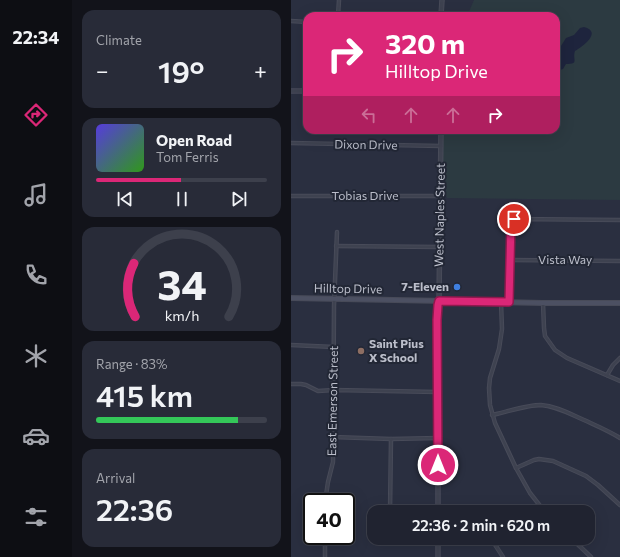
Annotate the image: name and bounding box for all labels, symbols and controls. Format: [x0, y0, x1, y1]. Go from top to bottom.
text: 22:34 [13, 26, 59, 48]
text: 320 m [385, 26, 465, 60]
icon: right [319, 28, 371, 80]
text: Climate [96, 32, 142, 48]
text: 19° [158, 52, 204, 89]
text: − [96, 57, 109, 84]
text: + [254, 57, 267, 84]
text: Hilltop Drive [385, 60, 488, 82]
icon: directions [22, 101, 50, 129]
icon: left [358, 104, 380, 126]
icon: ahead [400, 104, 422, 126]
icon: ahead [442, 104, 464, 126]
icon: right [484, 104, 506, 126]
text: Open Road [156, 131, 232, 149]
street label: Dixon Drive [334, 136, 398, 152]
text: Tom Ferris [156, 149, 219, 165]
street label: West Naples Street [431, 163, 447, 267]
icon: music [22, 181, 50, 209]
icon: previous [114, 188, 136, 210]
icon: pause [171, 188, 193, 210]
icon: next [228, 188, 250, 210]
street label: Tobias Drive [331, 188, 399, 202]
pin [497, 202, 531, 236]
icon: arrive [503, 208, 525, 230]
street label: Vista Way [538, 252, 592, 266]
text: 34 [157, 257, 206, 308]
icon: phone [22, 261, 50, 289]
place label: 7-Eleven [401, 279, 449, 293]
street label: Hilltop Drive [314, 280, 382, 296]
marker: 7-Eleven [452, 282, 462, 292]
text: km/h [164, 305, 199, 323]
place label: Saint Pius X School [369, 336, 424, 364]
icon: climate [22, 342, 50, 370]
street label: East Emerson Street [324, 346, 340, 456]
marker: Saint Pius X School [356, 346, 366, 356]
text: Range · 83% [96, 356, 167, 372]
text: 415 km [96, 376, 193, 413]
icon: car [22, 422, 50, 450]
position arrow [417, 444, 459, 486]
text: Arrival [96, 470, 135, 486]
text: 22:36 [96, 490, 173, 527]
speed limit sign: 40 [303, 493, 355, 545]
icon: filters [22, 503, 50, 531]
text: 22:36 · 2 min · 620 m [412, 516, 550, 534]

